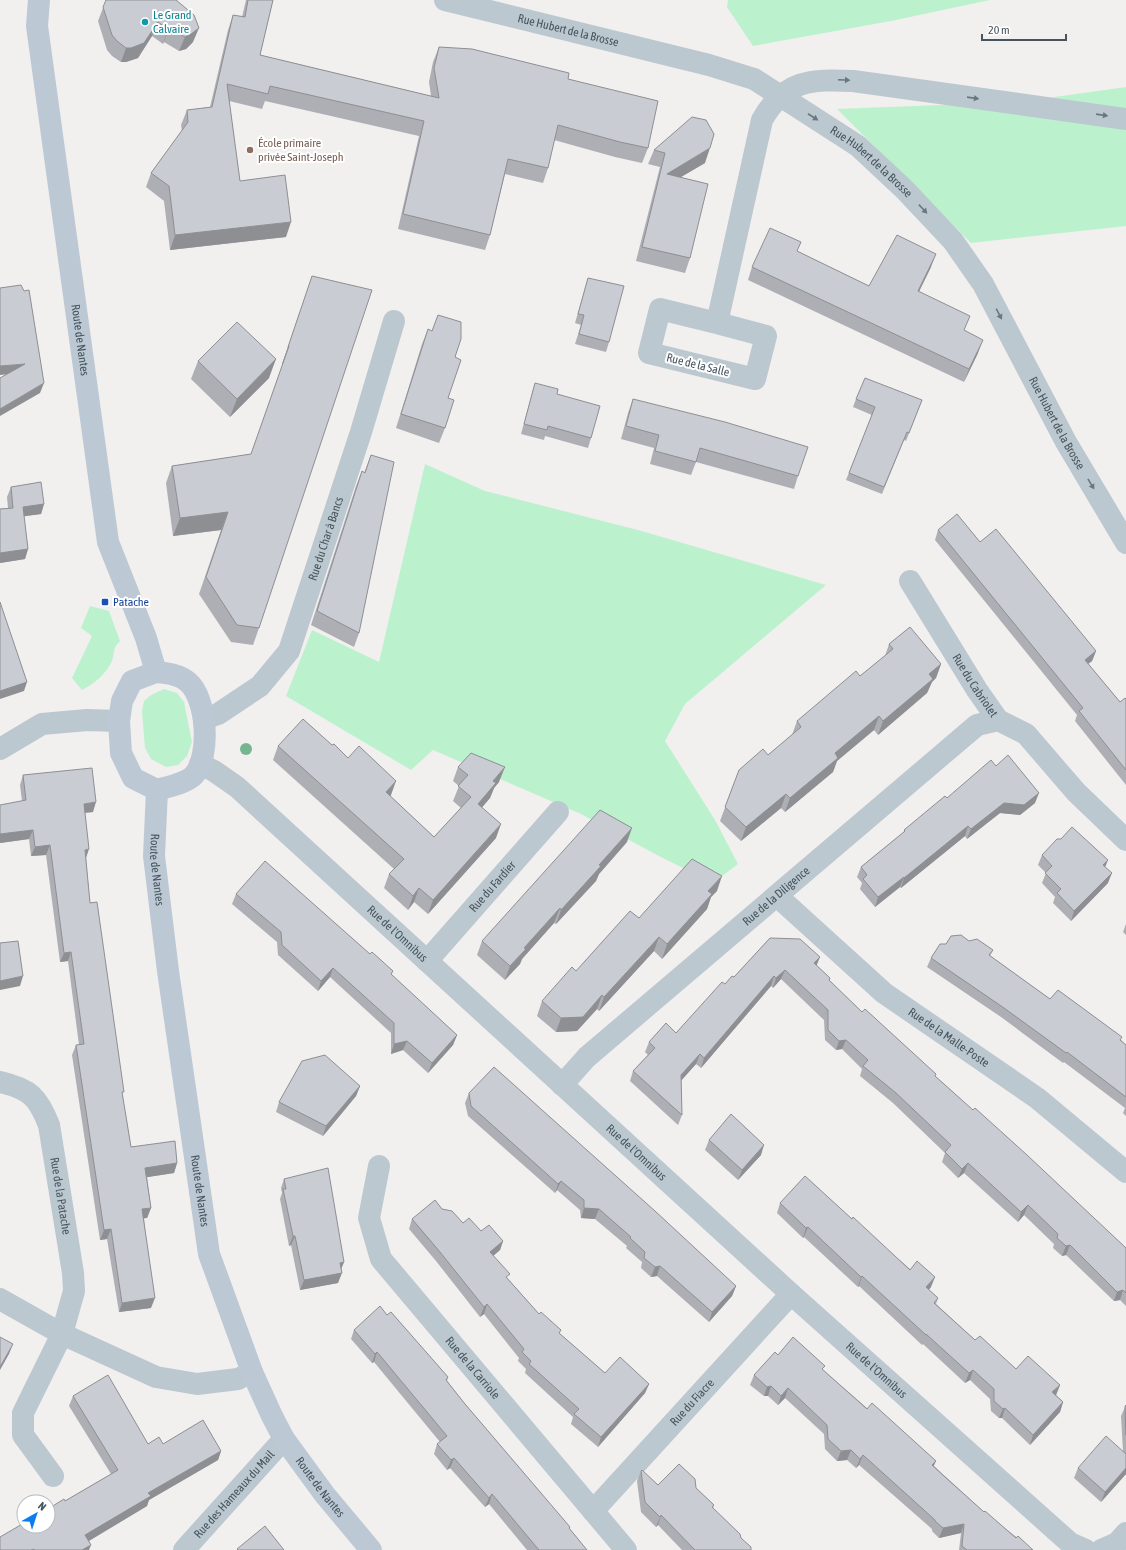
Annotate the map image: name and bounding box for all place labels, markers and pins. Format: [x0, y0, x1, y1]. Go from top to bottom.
place label: Le Grand Calvaire [153, 8, 191, 36]
marker: Le Grand Calvaire [140, 17, 150, 27]
place label: École primaire privée Saint-Joseph [258, 136, 344, 164]
marker: École primaire privée Saint-Joseph [245, 145, 255, 155]
place label: Patache [113, 595, 149, 609]
marker: Patache [100, 597, 110, 607]

